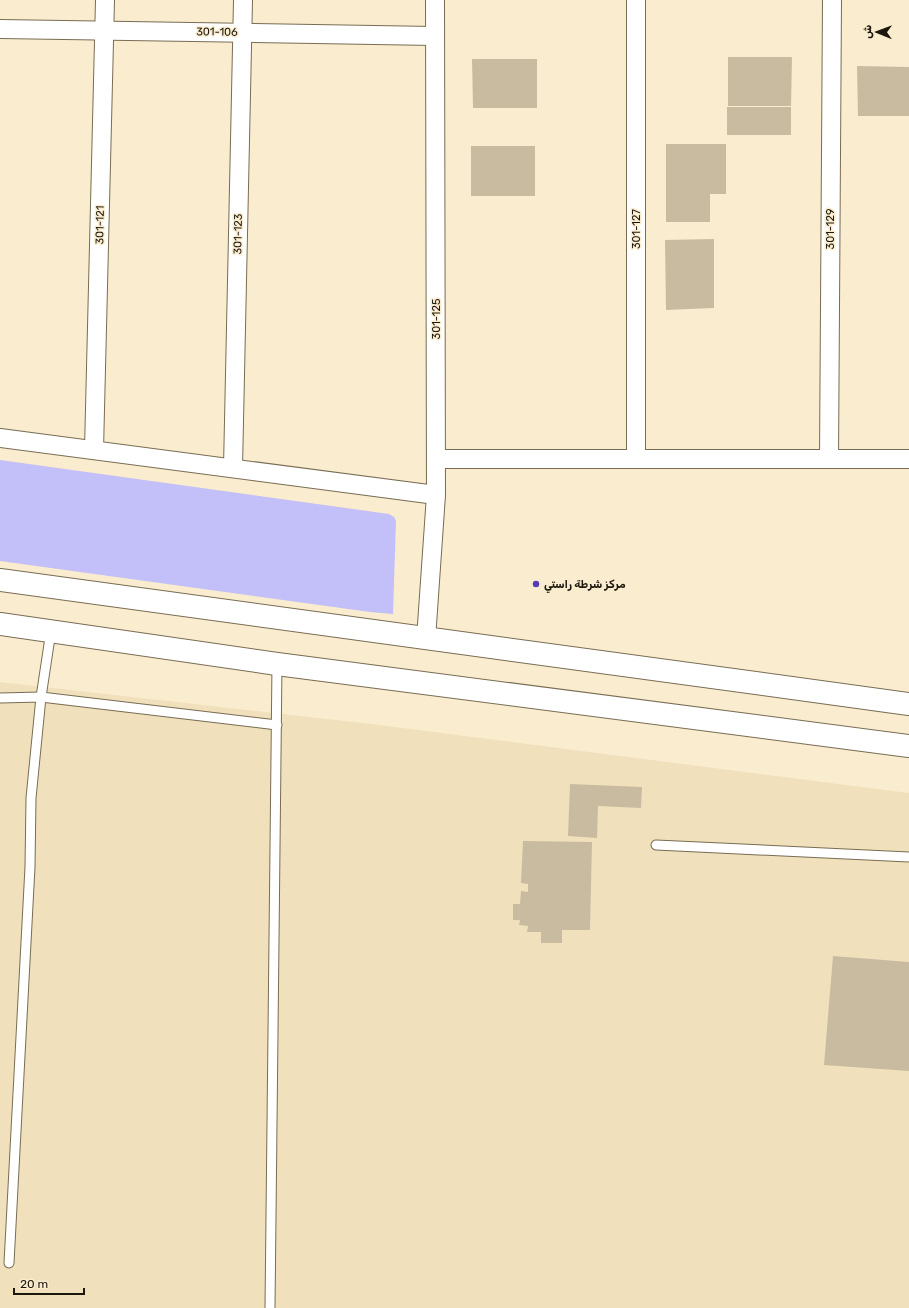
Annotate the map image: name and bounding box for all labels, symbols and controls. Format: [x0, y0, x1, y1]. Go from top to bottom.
north arrow [857, 12, 897, 52]
street label: 301-106 [196, 25, 238, 39]
text: ش [861, 25, 874, 39]
street label: 301-121 [93, 205, 107, 245]
street label: 301-127 [630, 209, 643, 249]
street label: 301-129 [824, 209, 837, 249]
street label: 301-123 [231, 213, 245, 255]
street label: 301-125 [430, 298, 443, 339]
place label: مركز شرطة راستي [544, 578, 626, 593]
marker: مركز شرطة راستي [531, 579, 541, 589]
scale bar [14, 1270, 84, 1296]
text: 20 m [20, 1277, 48, 1291]

